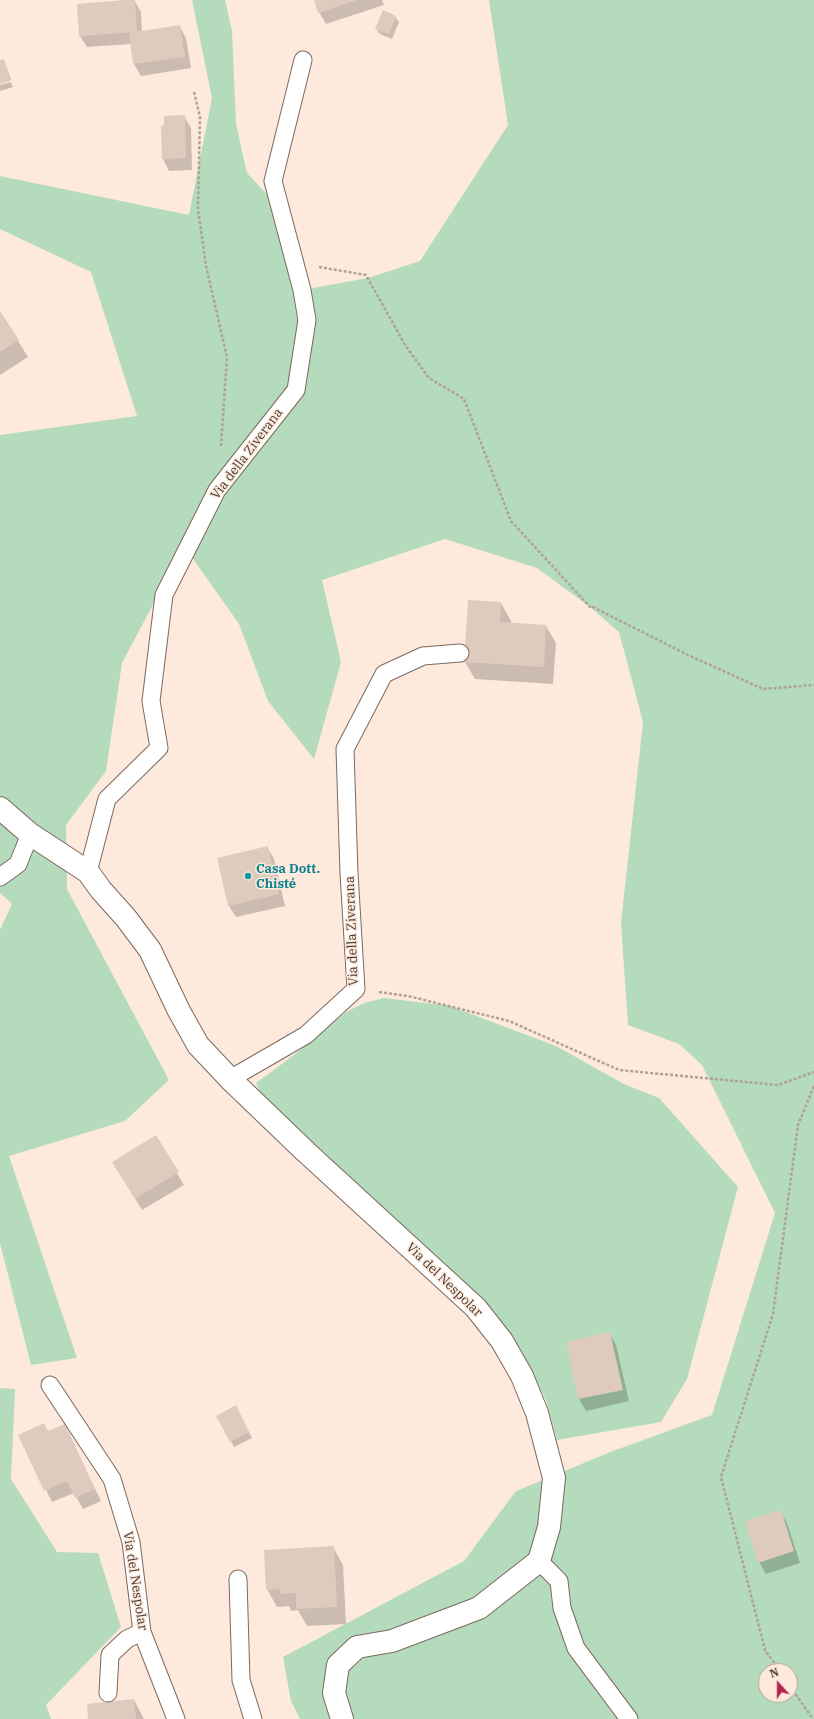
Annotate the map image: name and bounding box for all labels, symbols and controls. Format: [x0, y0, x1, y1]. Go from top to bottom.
street label: Via della Ziverana [208, 405, 286, 503]
place label: Casa Dott. Chisté [256, 861, 320, 892]
marker: Casa Dott. Chisté [243, 871, 253, 881]
street label: Via della Ziverana [342, 876, 362, 986]
street label: Via del Nespolar [403, 1240, 485, 1320]
street label: Via del Nespolar [119, 1530, 151, 1632]
north arrow [758, 1663, 798, 1703]
text: N [767, 1665, 781, 1681]

